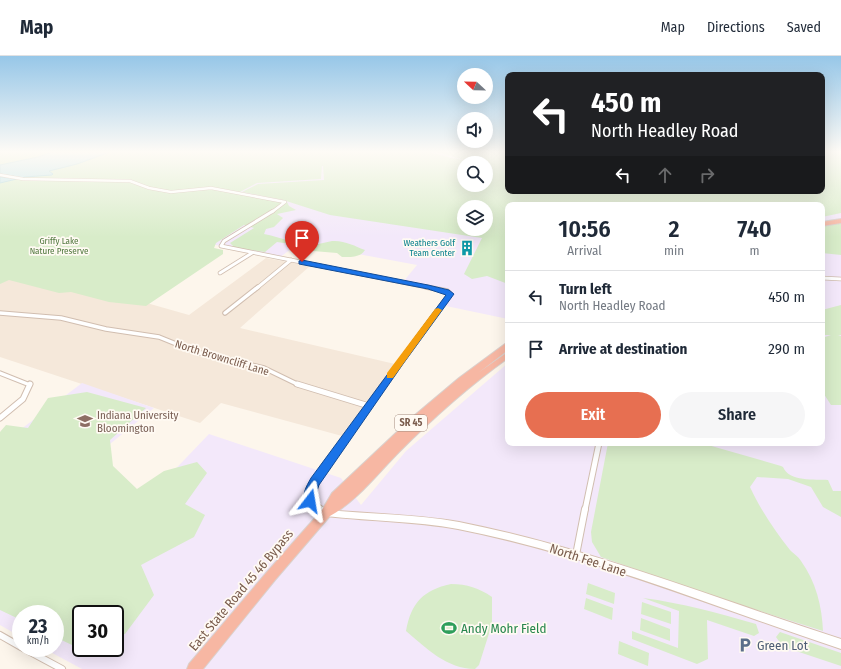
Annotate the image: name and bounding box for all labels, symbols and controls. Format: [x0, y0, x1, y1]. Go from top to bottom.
text: Map [20, 16, 53, 39]
text: Map [661, 19, 685, 36]
text: Directions [707, 19, 765, 36]
text: Saved [787, 19, 821, 36]
north arrow [457, 68, 493, 104]
map controls [457, 68, 493, 236]
text: 450 m [591, 86, 661, 119]
icon: left [525, 88, 577, 140]
button: sound [457, 112, 493, 148]
text: North Headley Road [591, 120, 738, 142]
button: search [457, 156, 493, 192]
icon: left [612, 164, 634, 186]
icon: ahead [654, 164, 676, 186]
icon: right [696, 164, 718, 186]
button: layers [457, 200, 493, 236]
text: 10:56 [558, 215, 611, 243]
text: 2 [669, 215, 680, 243]
text: 740 [737, 215, 772, 243]
pin [285, 221, 319, 262]
icon: arrive [291, 227, 313, 249]
park label: Griffy Lake Nature Preserve [30, 236, 89, 256]
place label: Weathers Golf Team Center [403, 238, 456, 258]
building icon: Weathers Golf Team Center [458, 239, 476, 257]
text: Arrival [567, 243, 602, 258]
text: min [664, 243, 684, 258]
text: m [750, 243, 760, 258]
text: Turn left [559, 280, 612, 298]
icon: left [525, 286, 547, 308]
text: 450 m [768, 288, 805, 306]
text: North Headley Road [559, 298, 665, 313]
street label: North Browncliff Lane [173, 337, 271, 379]
icon: arrive [525, 338, 547, 360]
text: Arrive at destination [559, 340, 687, 358]
text: 290 m [768, 340, 805, 358]
button: Exit [525, 392, 661, 438]
button: Share [669, 392, 805, 438]
place label: Indiana University Bloomington [97, 409, 179, 435]
school or university icon: Indiana University Bloomington [76, 412, 94, 430]
road number: SR 45 [395, 415, 427, 431]
position arrow [289, 480, 331, 522]
street label: East State Road 45 46 Bypass [186, 526, 296, 654]
street label: North Fee Lane [548, 541, 628, 579]
speed limit sign: 30 [72, 605, 124, 657]
text: 23 [29, 614, 47, 638]
sports icon: Andy Mohr Field [440, 619, 458, 637]
place label: Andy Mohr Field [461, 621, 546, 636]
text: km/h [27, 635, 49, 647]
parking icon: Green Lot [736, 636, 754, 654]
place label: Green Lot [757, 638, 809, 653]

